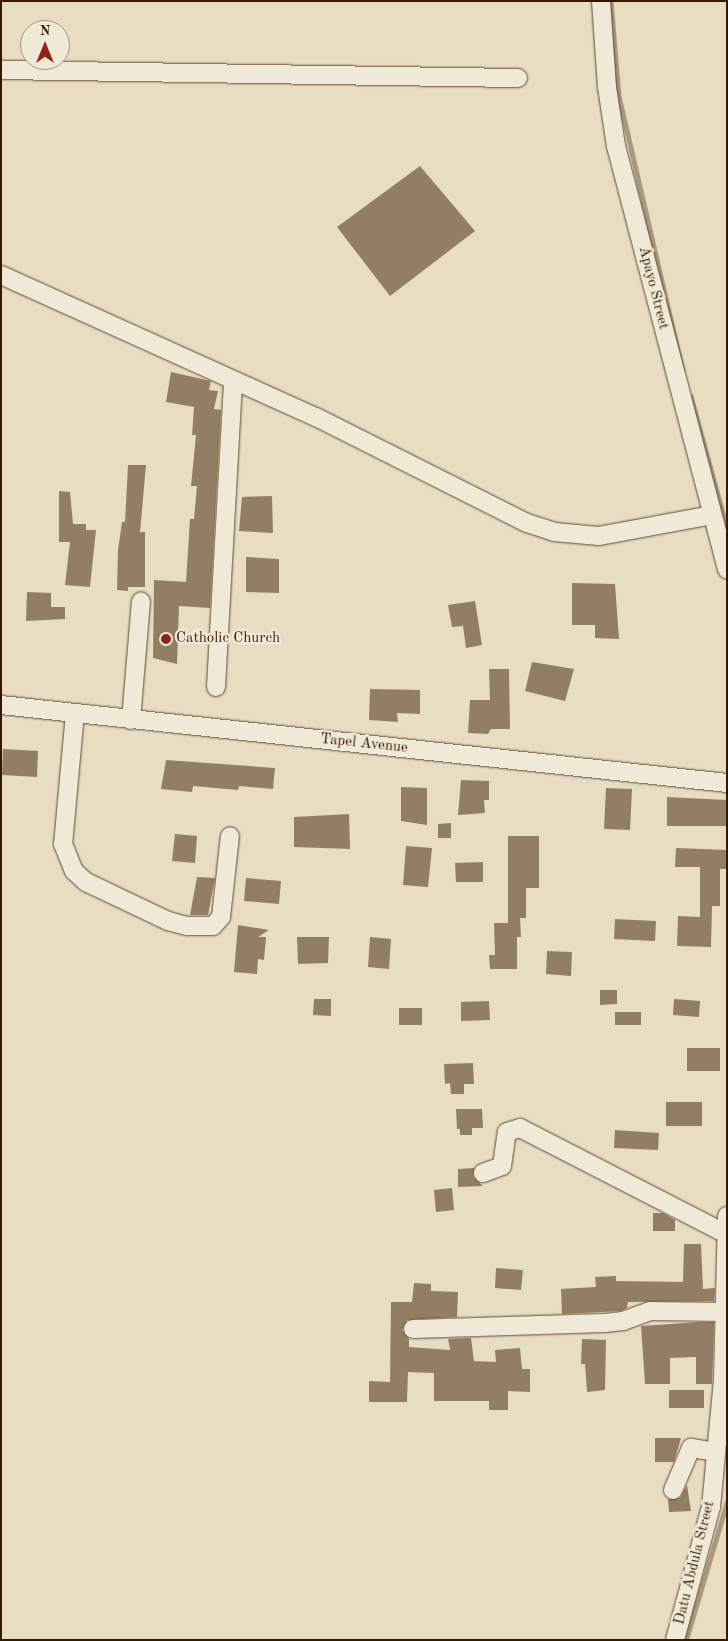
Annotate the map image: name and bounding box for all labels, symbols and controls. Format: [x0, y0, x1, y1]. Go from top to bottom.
north arrow [20, 20, 70, 70]
text: N [40, 24, 50, 38]
street label: Apayo Street [634, 245, 672, 331]
place label: Catholic Church [176, 630, 280, 648]
marker: Catholic Church [160, 633, 172, 645]
street label: Tapel Avenue [319, 730, 409, 758]
street label: Datu Abdula Street [671, 1499, 719, 1627]

